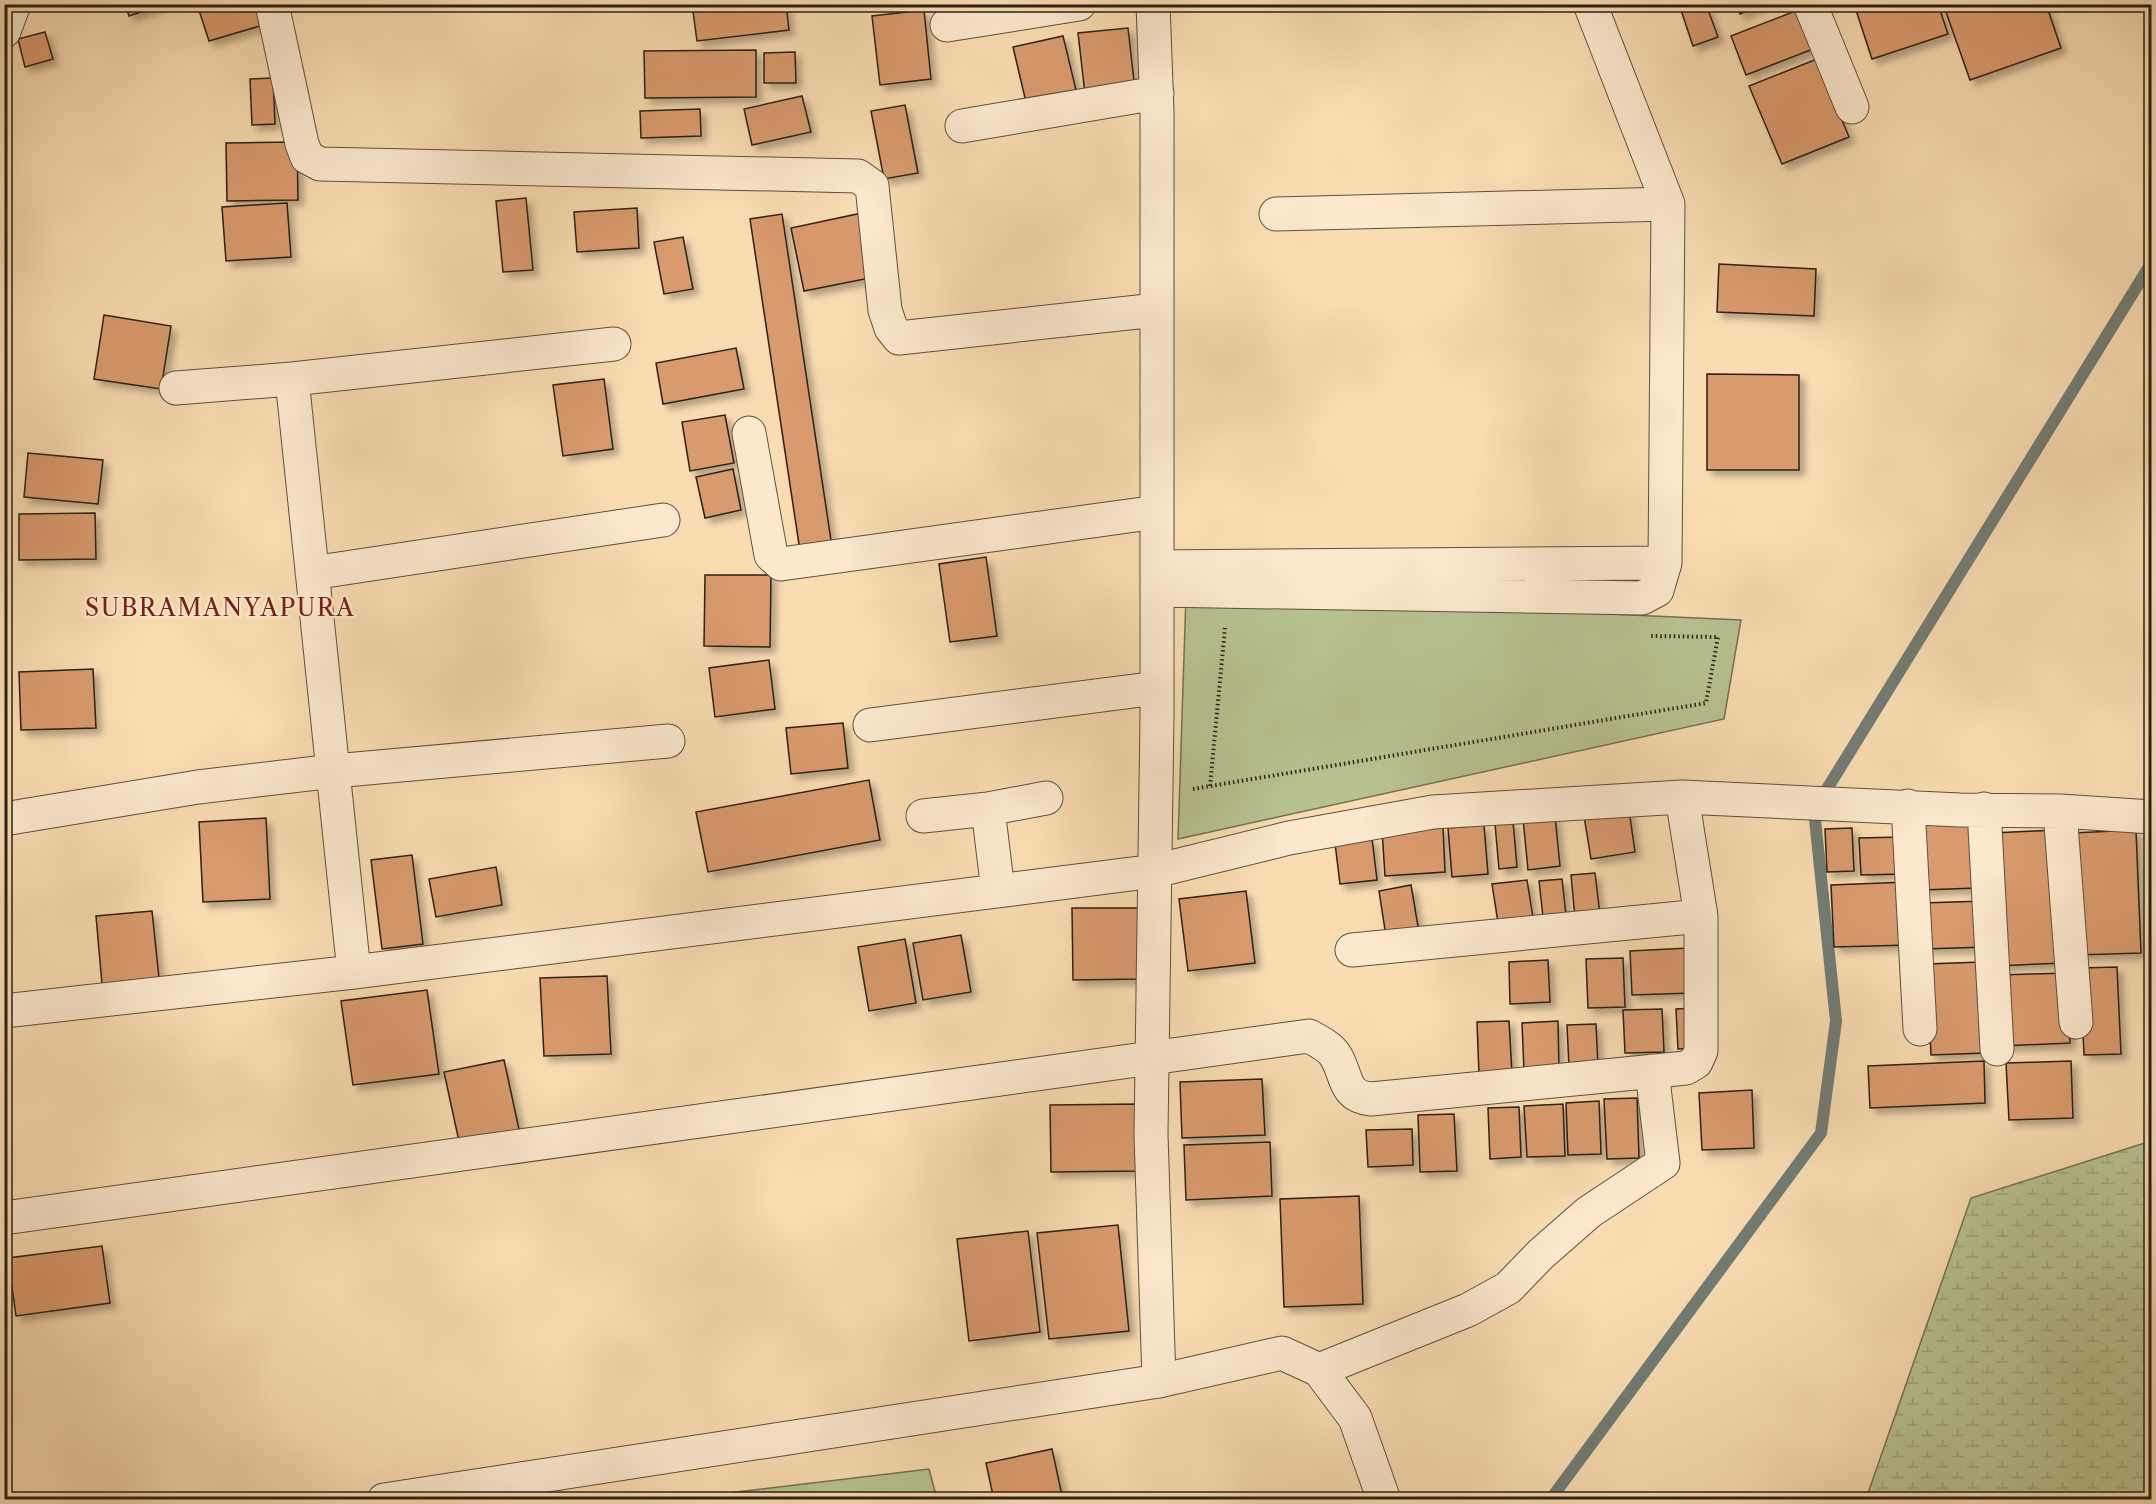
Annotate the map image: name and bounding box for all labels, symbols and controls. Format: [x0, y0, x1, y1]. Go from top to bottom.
district label: SUBRAMANYAPURA [85, 593, 355, 622]

